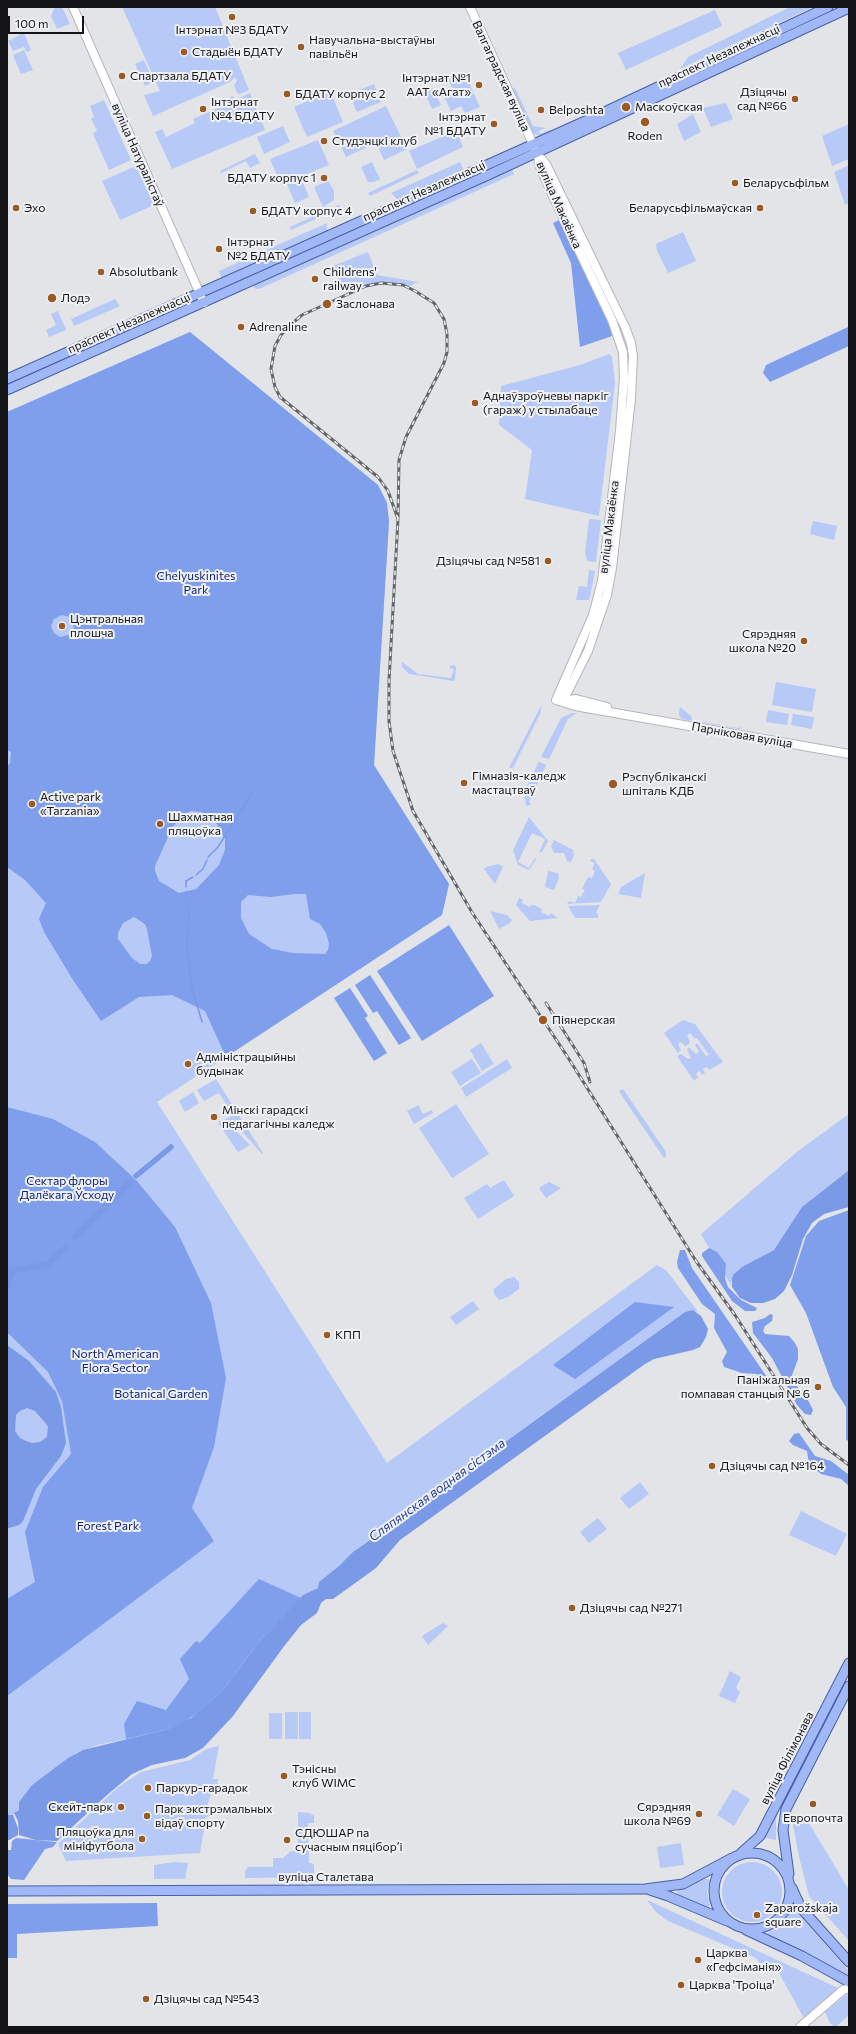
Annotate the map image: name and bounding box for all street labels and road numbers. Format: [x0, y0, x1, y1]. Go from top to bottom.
street label: Валгаградская вуліца [469, 18, 533, 134]
street label: праспект Незалежнасці [656, 21, 782, 91]
street label: вуліца Натуралістаў [109, 101, 167, 209]
street label: праспект Незалежнасці [360, 157, 488, 225]
street label: вуліца Макаёнка [533, 159, 585, 251]
street label: праспект Незалежнасці [65, 289, 193, 357]
street label: вуліца Макаёнка [596, 480, 622, 574]
street label: Парніковая вуліца [691, 719, 793, 751]
street label: вуліца Філімонава [757, 1709, 817, 1807]
street label: вуліца Сталетава [278, 1870, 374, 1884]

